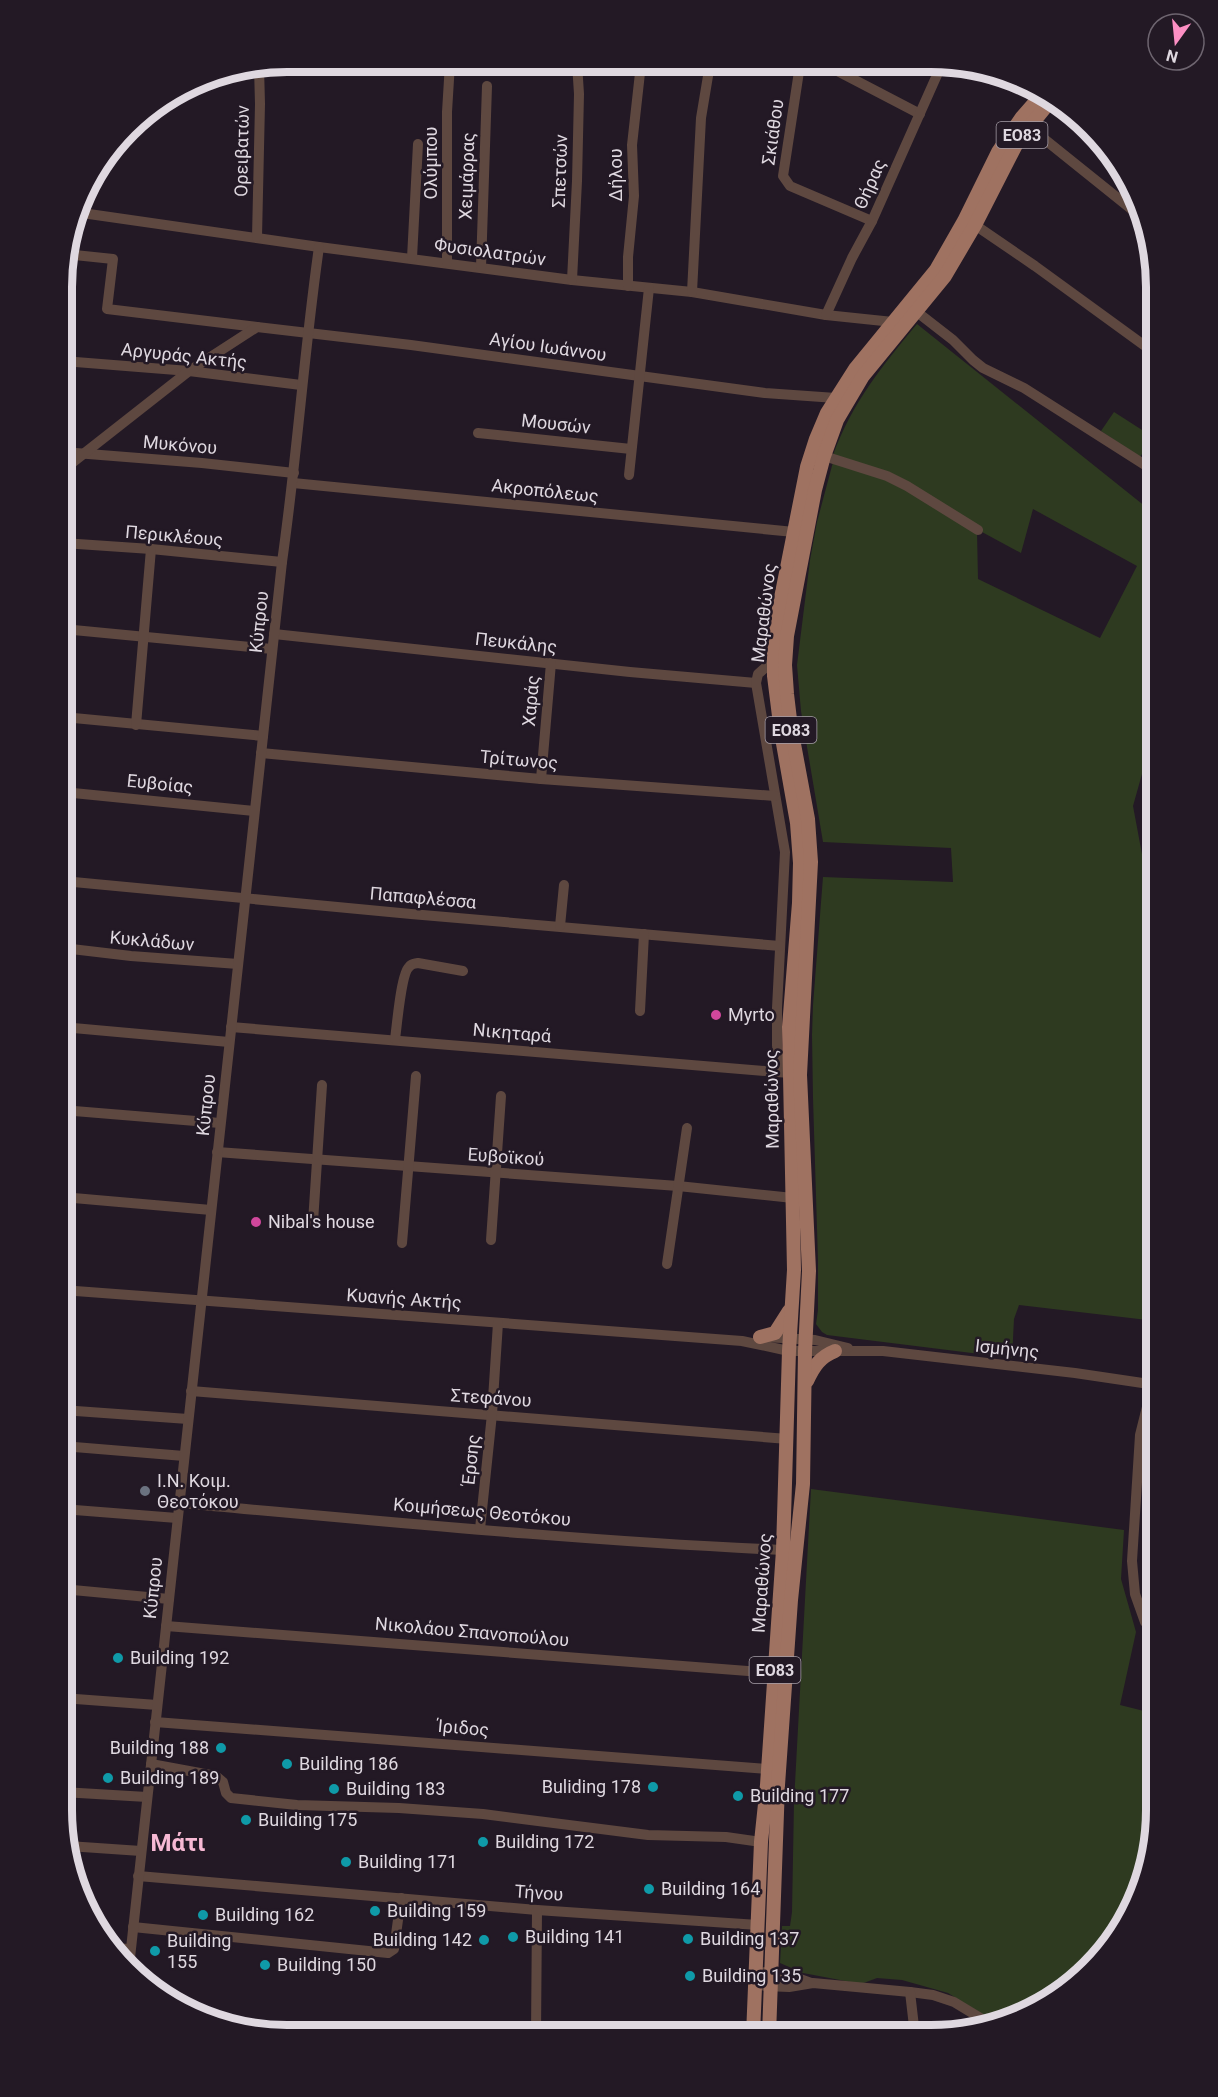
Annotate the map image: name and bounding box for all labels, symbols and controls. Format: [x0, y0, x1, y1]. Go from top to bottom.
north arrow [1146, 12, 1206, 72]
text: N [1164, 45, 1180, 67]
street label: Σκιάθου [757, 98, 788, 166]
street label: Ορειβατών [230, 105, 253, 197]
road number: ΕΟ83 [996, 122, 1048, 148]
street label: Ολύμπου [420, 127, 441, 199]
street label: Χειμάρρας [454, 132, 479, 220]
street label: Σπετσών [548, 134, 571, 208]
street label: Δήλου [605, 149, 626, 201]
street label: Θήρας [849, 156, 890, 212]
street label: Φυσιολατρών [433, 233, 547, 270]
street label: Αγίου Ιωάννου [488, 328, 608, 365]
street label: Αργυράς Ακτής [120, 338, 248, 373]
street label: Μουσών [520, 409, 592, 438]
street label: Μυκόνου [142, 431, 218, 458]
street label: Ακροπόλεως [491, 474, 600, 507]
street label: Περικλέους [124, 521, 224, 550]
street label: Μαραθώνος [747, 562, 780, 664]
street label: Κύπρου [245, 590, 272, 654]
street label: Πευκάλης [474, 628, 558, 657]
street label: Χαράς [518, 674, 543, 727]
road number: ΕΟ83 [766, 717, 816, 743]
street label: Τρίτωνος [479, 746, 559, 773]
street label: Ευβοίας [126, 770, 194, 797]
street label: Παπαφλέσσα [369, 882, 478, 913]
street label: Κυκλάδων [109, 926, 195, 955]
place label: Myrto [728, 1004, 775, 1025]
marker: Myrto [709, 1008, 723, 1022]
street label: Νικηταρά [472, 1019, 553, 1046]
street label: Μαραθώνος [760, 1049, 783, 1149]
street label: Κύπρου [192, 1073, 219, 1137]
street label: Ευβοϊκού [467, 1143, 545, 1170]
place label: Nibal's house [268, 1211, 375, 1232]
marker: Nibal's house [249, 1215, 263, 1229]
street label: Κυανής Ακτής [346, 1284, 462, 1313]
street label: Ισμήνης [974, 1335, 1040, 1362]
street label: Στεφάνου [450, 1384, 532, 1411]
street label: Έρσης [457, 1433, 484, 1489]
place label: Ι.Ν. Κοιμ. Θεοτόκου [157, 1470, 239, 1512]
marker: Ι.Ν. Κοιμ. Θεοτόκου [138, 1484, 152, 1498]
street label: Κοιμήσεως Θεοτόκου [392, 1493, 572, 1530]
street label: Μαραθώνος [748, 1532, 775, 1634]
street label: Κύπρου [139, 1556, 166, 1620]
street label: Νικολάου Σπανοπούλου [374, 1613, 570, 1650]
place label: Building 192 [130, 1647, 229, 1668]
marker: Building 192 [111, 1651, 125, 1665]
road number: ΕΟ83 [750, 1657, 800, 1683]
street label: Ίριδος [435, 1715, 490, 1740]
place label: Building 188 [110, 1737, 209, 1758]
marker: Building 188 [214, 1741, 228, 1755]
place label: Building 186 [299, 1753, 398, 1774]
marker: Building 186 [280, 1757, 294, 1771]
place label: Building 189 [120, 1767, 219, 1788]
marker: Building 189 [101, 1771, 115, 1785]
place label: Buliding 178 [542, 1776, 641, 1797]
place label: Building 183 [346, 1778, 445, 1799]
marker: Buliding 178 [646, 1780, 660, 1794]
marker: Building 183 [327, 1782, 341, 1796]
place label: Building 177 [750, 1785, 849, 1806]
marker: Building 177 [731, 1789, 745, 1803]
place label: Building 175 [258, 1809, 357, 1830]
marker: Building 175 [239, 1813, 253, 1827]
district label: Μάτι [150, 1829, 206, 1857]
place label: Building 172 [495, 1831, 594, 1852]
marker: Building 172 [476, 1835, 490, 1849]
place label: Building 171 [358, 1851, 457, 1872]
marker: Building 171 [339, 1855, 353, 1869]
place label: Building 164 [661, 1878, 760, 1899]
street label: Τήνου [514, 1880, 564, 1905]
marker: Building 164 [642, 1882, 656, 1896]
place label: Building 159 [387, 1900, 486, 1921]
place label: Building 162 [215, 1904, 314, 1925]
marker: Building 159 [368, 1904, 382, 1918]
marker: Building 162 [196, 1908, 210, 1922]
place label: Building 141 [525, 1926, 624, 1947]
place label: Building 137 [700, 1928, 799, 1949]
place label: Building 142 [373, 1929, 472, 1950]
place label: Building 155 [167, 1930, 231, 1972]
marker: Building 141 [506, 1930, 520, 1944]
marker: Building 137 [681, 1932, 695, 1946]
marker: Building 142 [477, 1933, 491, 1947]
marker: Building 155 [148, 1944, 162, 1958]
place label: Building 150 [277, 1954, 376, 1975]
marker: Building 150 [258, 1958, 272, 1972]
place label: Building 135 [702, 1965, 801, 1986]
marker: Building 135 [683, 1969, 697, 1983]

